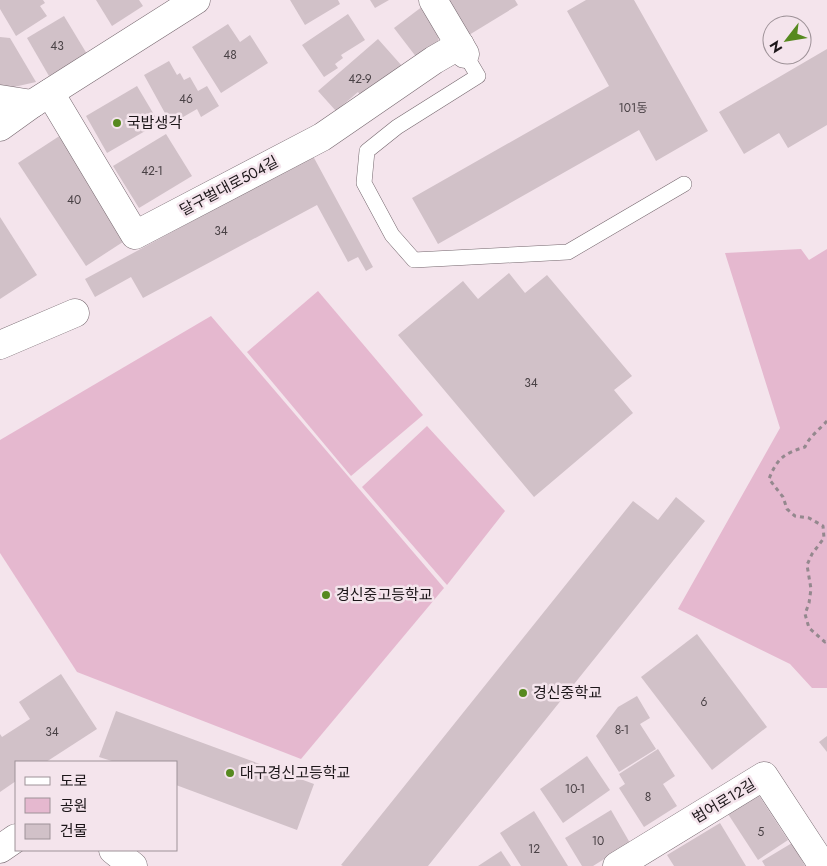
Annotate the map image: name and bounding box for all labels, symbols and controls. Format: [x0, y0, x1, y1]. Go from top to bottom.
north arrow [762, 15, 812, 65]
house number: 43 [50, 37, 64, 55]
text: N [764, 37, 787, 57]
house number: 48 [223, 46, 237, 64]
house number: 42-9 [348, 70, 372, 88]
house number: 46 [179, 90, 193, 108]
house number: 101동 [618, 99, 648, 117]
place label: 국밥생각 [127, 112, 182, 134]
marker: 국밥생각 [111, 117, 123, 129]
street label: 달구벌대로504길 [176, 151, 282, 221]
house number: 42-1 [141, 162, 163, 180]
house number: 40 [67, 191, 81, 209]
house number: 34 [214, 222, 228, 240]
house number: 34 [524, 374, 538, 392]
place label: 경신중고등학교 [336, 584, 433, 606]
marker: 경신중고등학교 [320, 589, 332, 601]
place label: 경신중학교 [533, 682, 602, 704]
marker: 경신중학교 [517, 687, 529, 699]
house number: 6 [701, 693, 708, 711]
house number: 8-1 [615, 721, 629, 739]
house number: 34 [45, 723, 59, 741]
legend [15, 761, 178, 851]
place label: 대구경신고등학교 [240, 762, 350, 784]
marker: 대구경신고등학교 [224, 767, 236, 779]
text: 도로 [60, 770, 88, 792]
street label: 범어로12길 [688, 773, 760, 829]
house number: 10-1 [565, 780, 585, 798]
house number: 8 [645, 788, 651, 806]
text: 공원 [60, 795, 88, 817]
text: 건물 [60, 820, 88, 842]
house number: 5 [758, 823, 765, 841]
house number: 10 [592, 832, 604, 850]
house number: 12 [528, 840, 540, 858]

